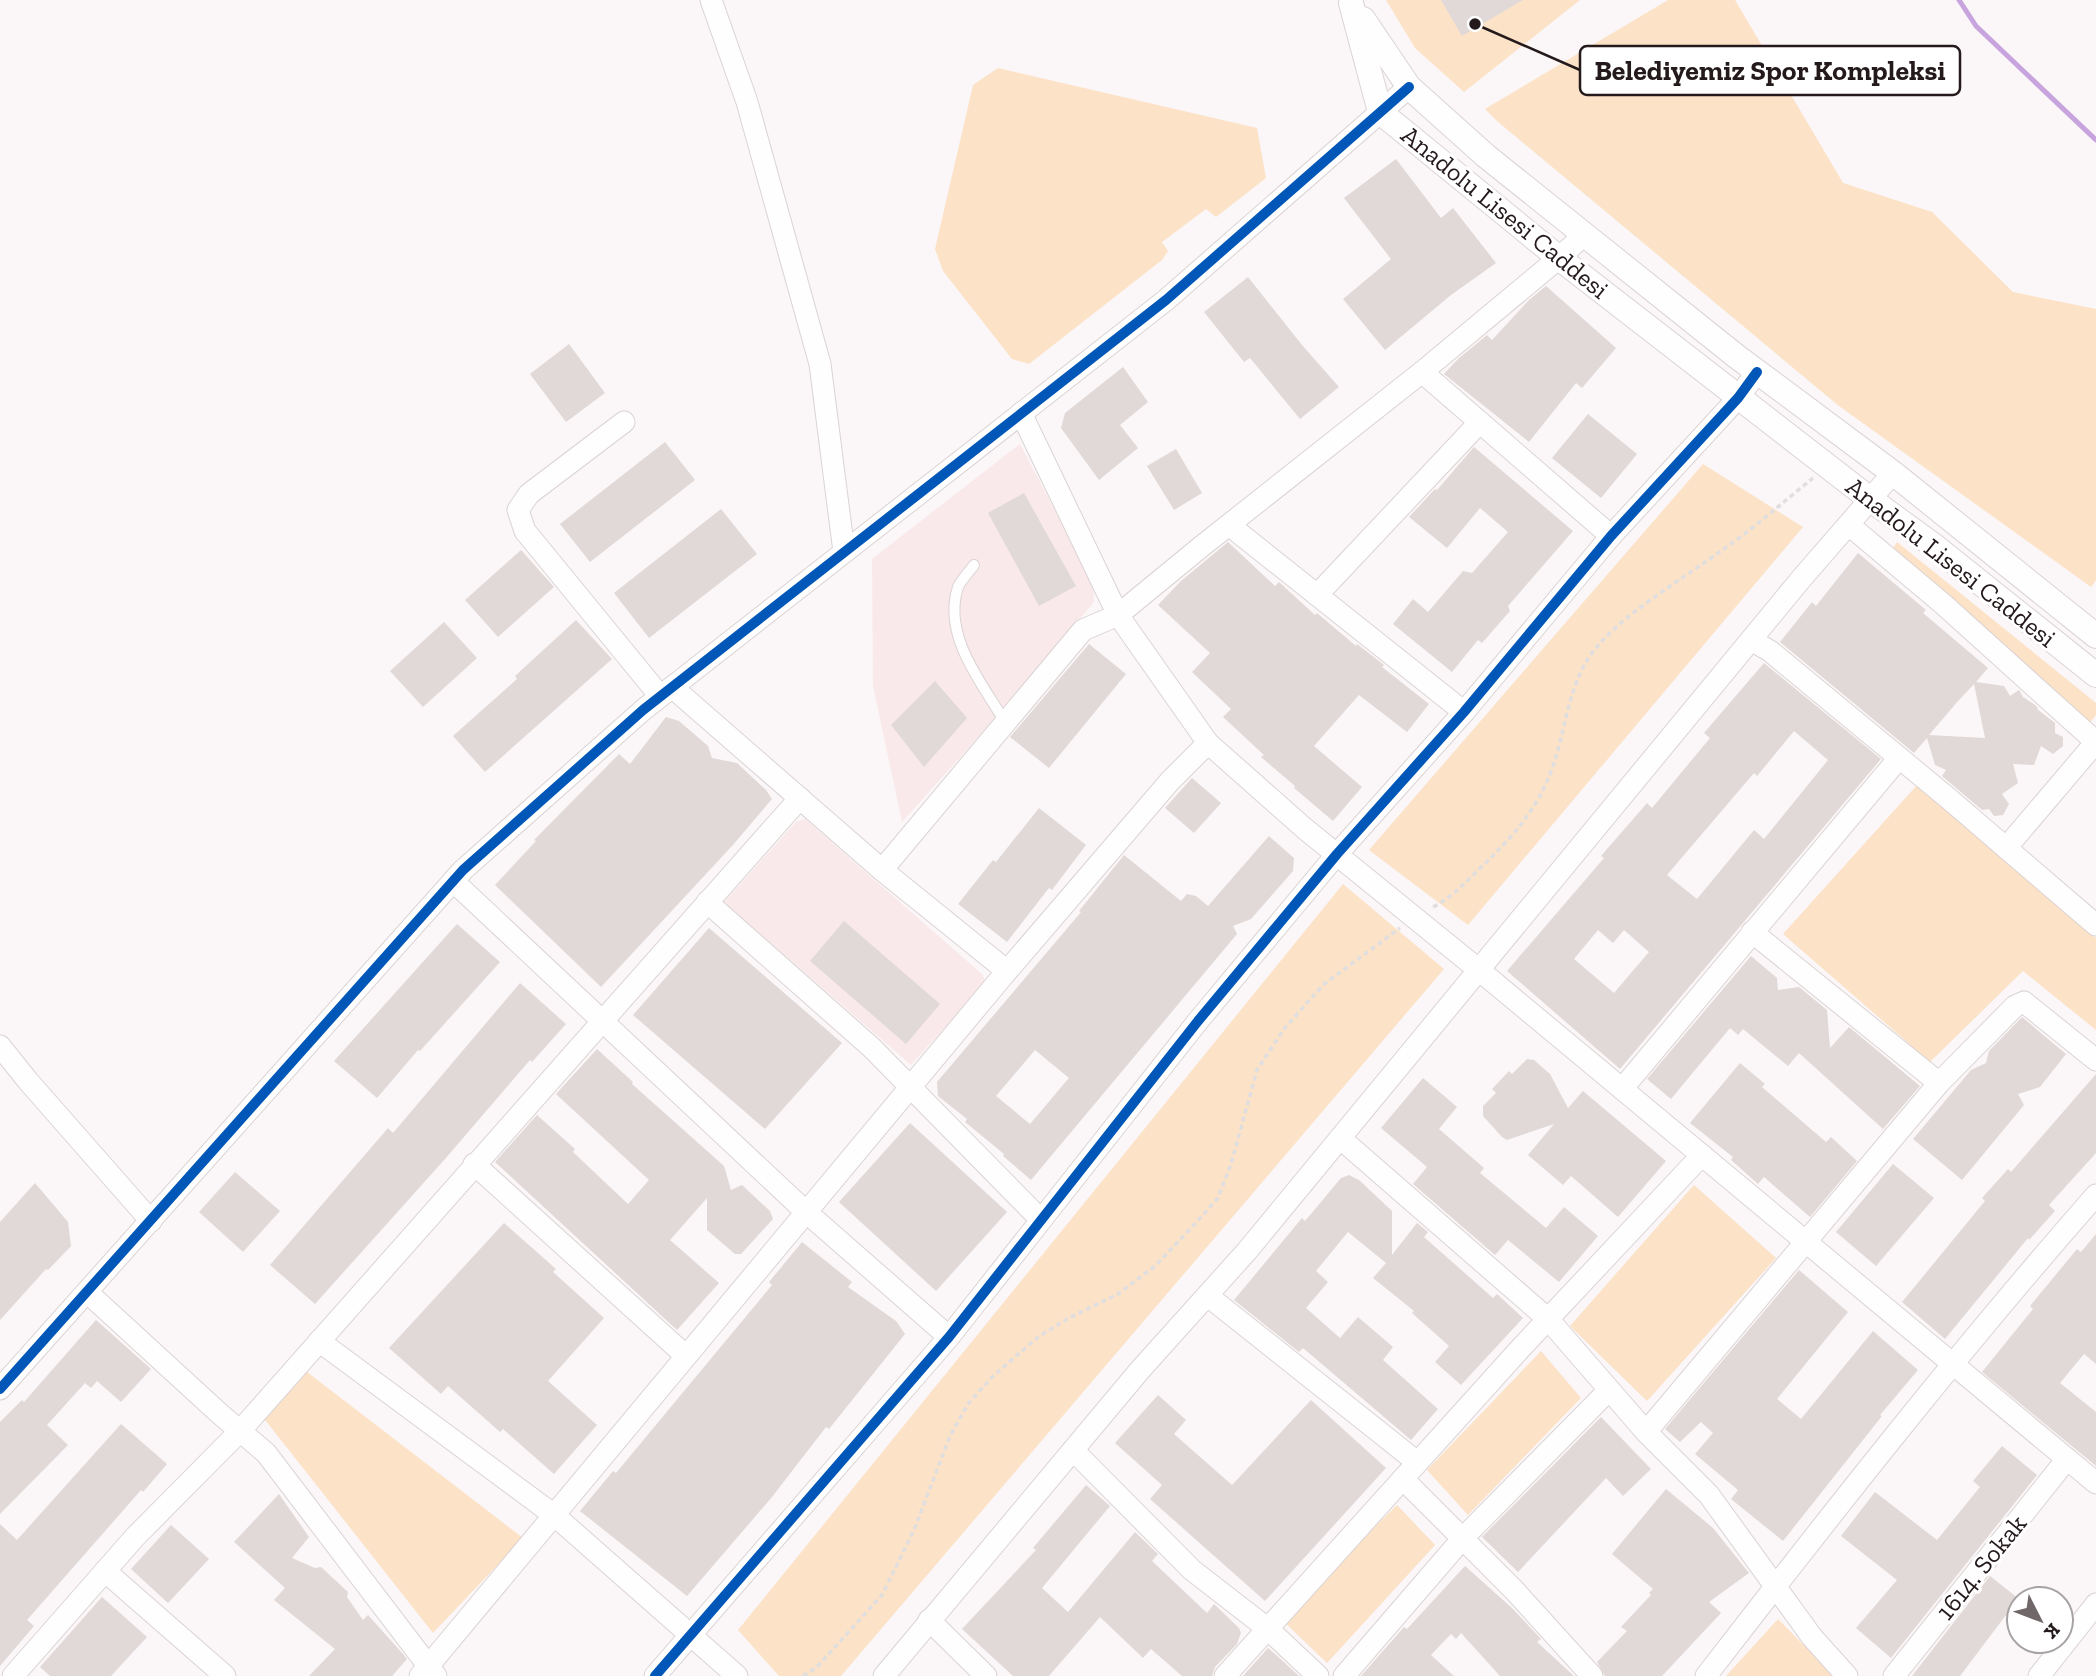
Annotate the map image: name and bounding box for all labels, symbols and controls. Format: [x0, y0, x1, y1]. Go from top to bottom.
callout: Belediyemiz Spor Kompleksi [1580, 46, 1960, 95]
text: Belediyemiz Spor Kompleksi [1594, 54, 1946, 87]
street label: Anadolu Lisesi Caddesi [1395, 118, 1615, 306]
street label: Anadolu Lisesi Caddesi [1840, 470, 2062, 654]
street label: 1614. Sokak [1929, 1508, 2033, 1626]
north arrow [2005, 1585, 2075, 1655]
text: K [2039, 1619, 2065, 1644]

